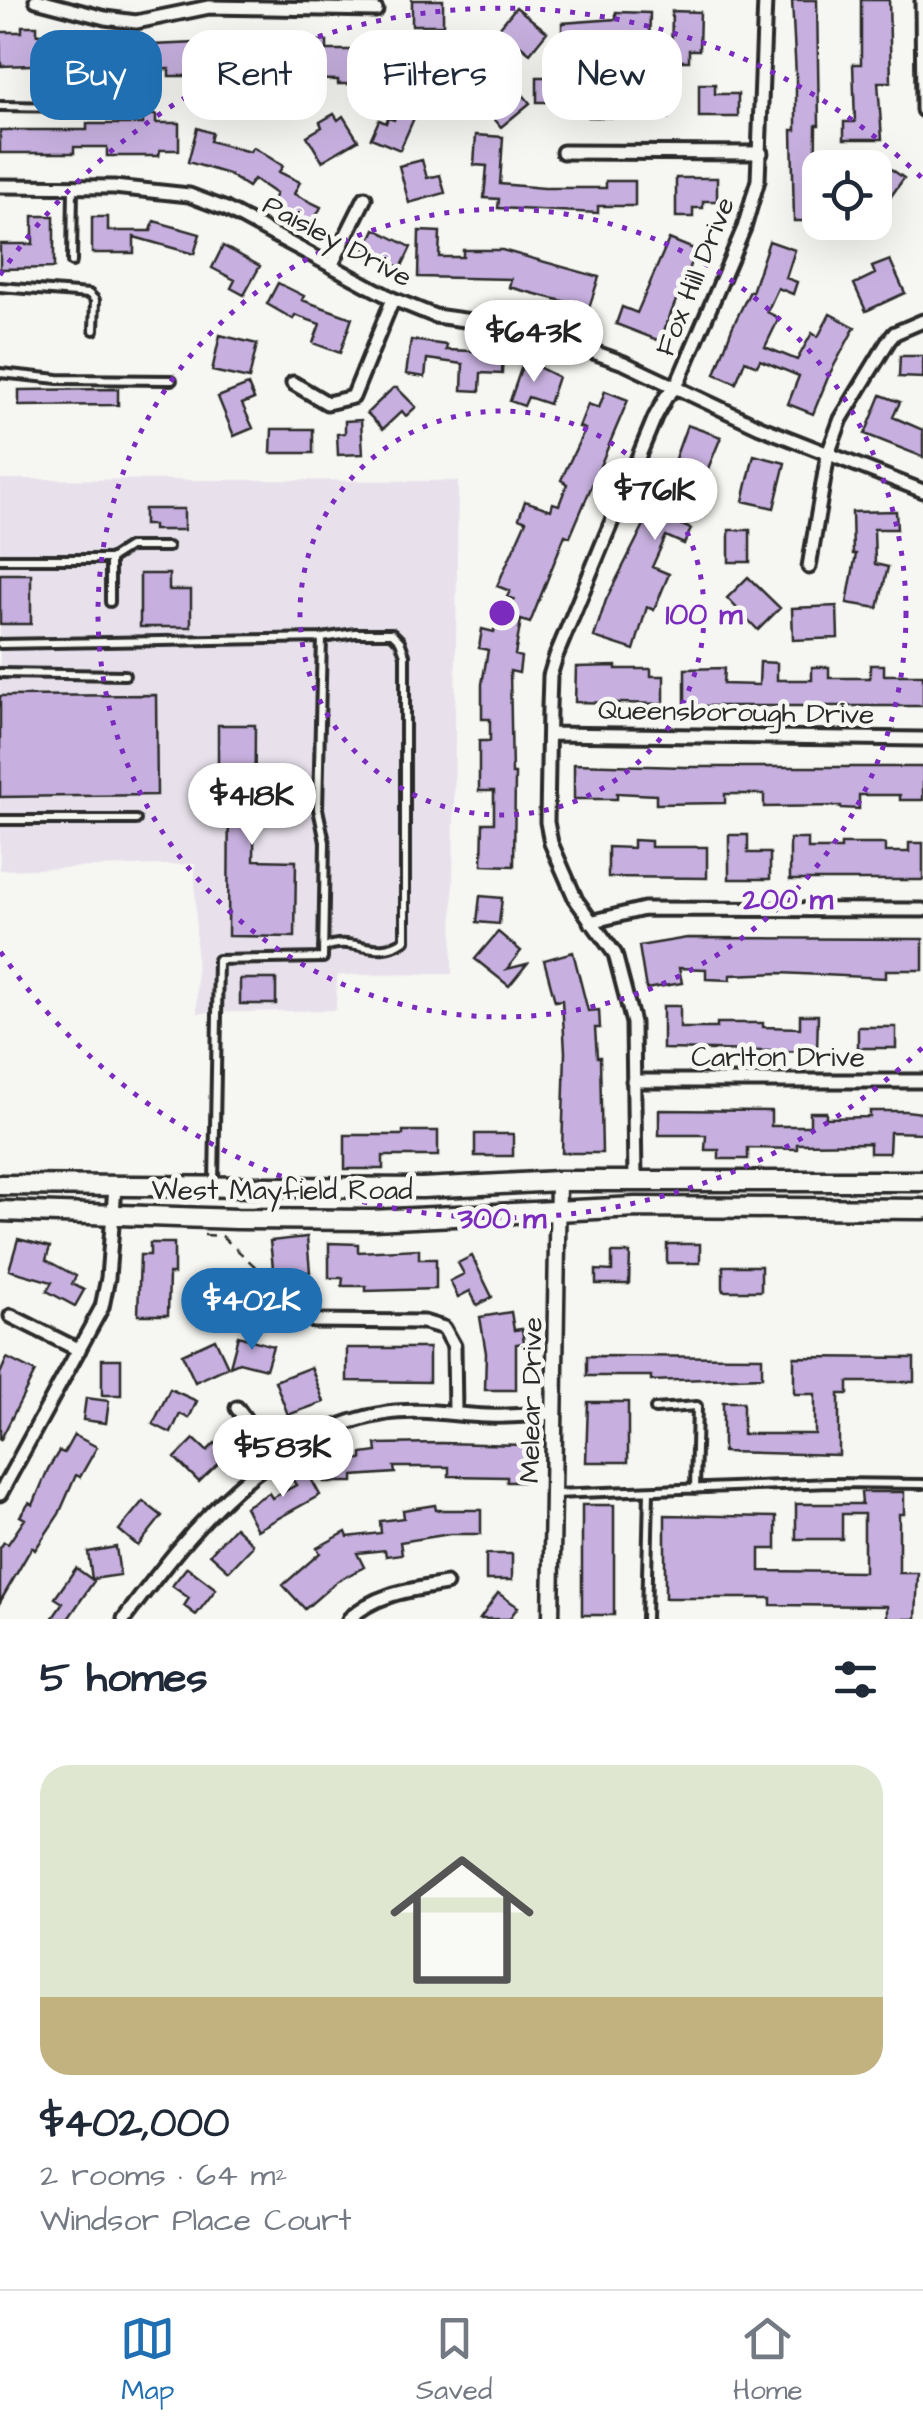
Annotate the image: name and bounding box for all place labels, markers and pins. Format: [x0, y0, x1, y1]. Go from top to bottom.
pin: $643K [464, 300, 604, 385]
pin: $761K [585, 458, 725, 543]
centre of rings [484, 595, 520, 631]
pin: $418K [182, 763, 322, 848]
pin: $402K [182, 1268, 322, 1353]
pin: $583K [213, 1415, 353, 1500]

